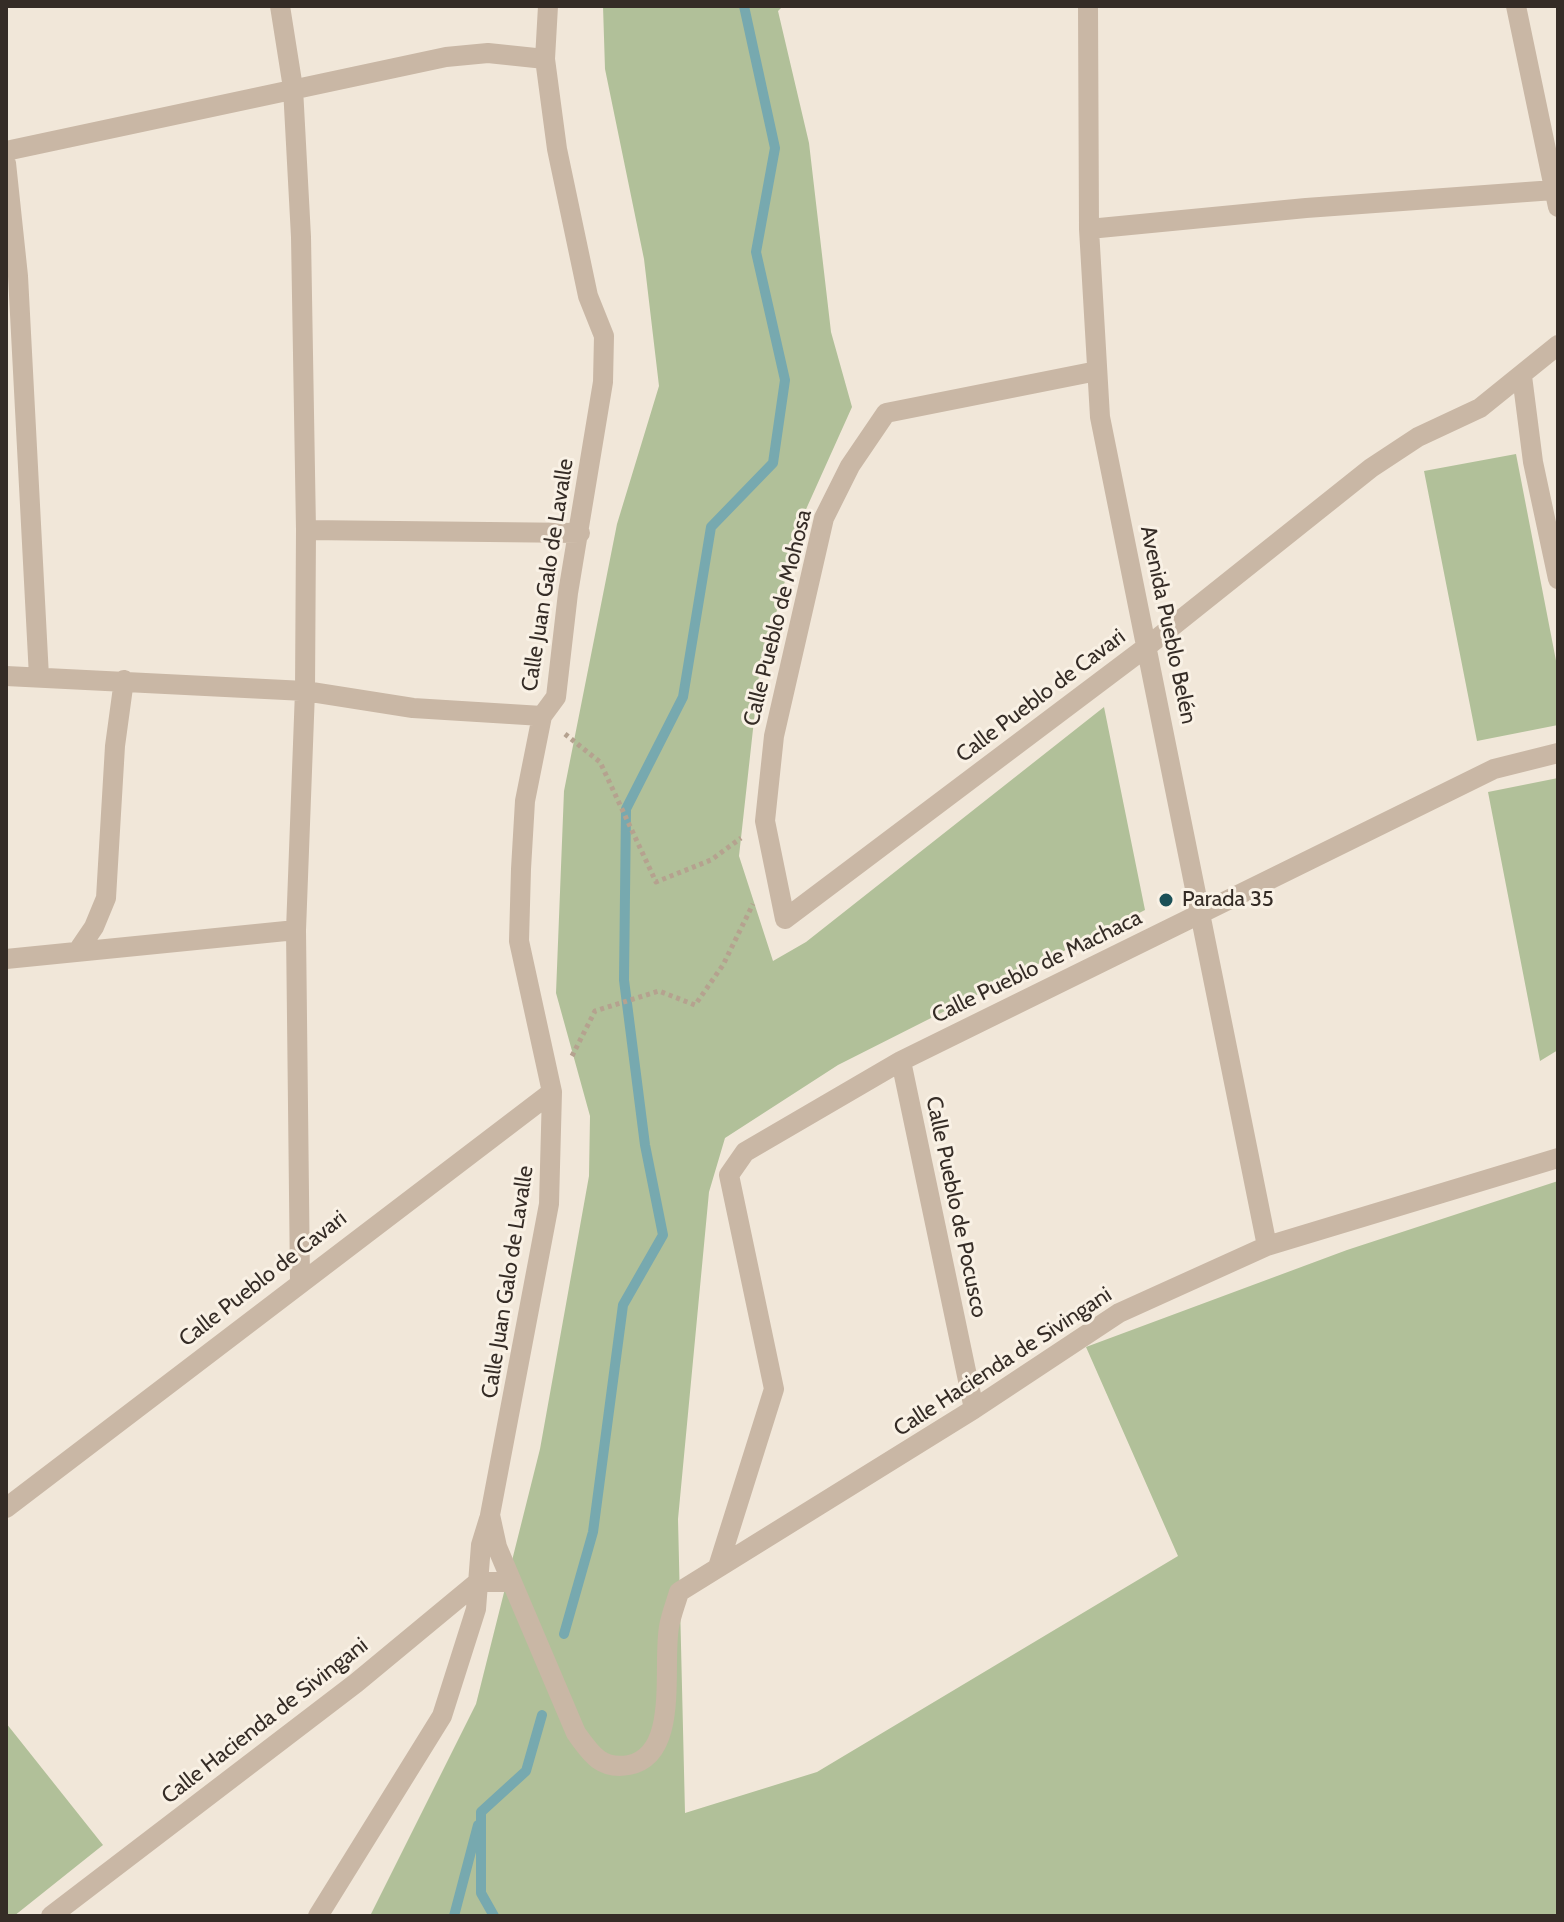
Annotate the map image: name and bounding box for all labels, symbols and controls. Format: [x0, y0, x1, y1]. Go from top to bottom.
street label: Calle Juan Galo de Lavalle [517, 457, 579, 693]
street label: Calle Pueblo de Mohosa [738, 507, 818, 729]
street label: Avenida Pueblo Belén [1134, 523, 1202, 727]
street label: Calle Pueblo de Cavari [951, 624, 1131, 768]
place label: Parada 35 [1182, 887, 1274, 913]
marker: Parada 35 [1157, 891, 1175, 909]
street label: Calle Pueblo de Machaca [928, 905, 1146, 1029]
street label: Calle Pueblo de Pocusco [920, 1094, 992, 1320]
street label: Calle Juan Galo de Lavalle [477, 1164, 539, 1400]
street label: Calle Pueblo de Cavari [174, 1205, 352, 1353]
street label: Calle Hacienda de Sivingani [889, 1282, 1117, 1442]
street label: Calle Hacienda de Sivingani [157, 1632, 373, 1810]

